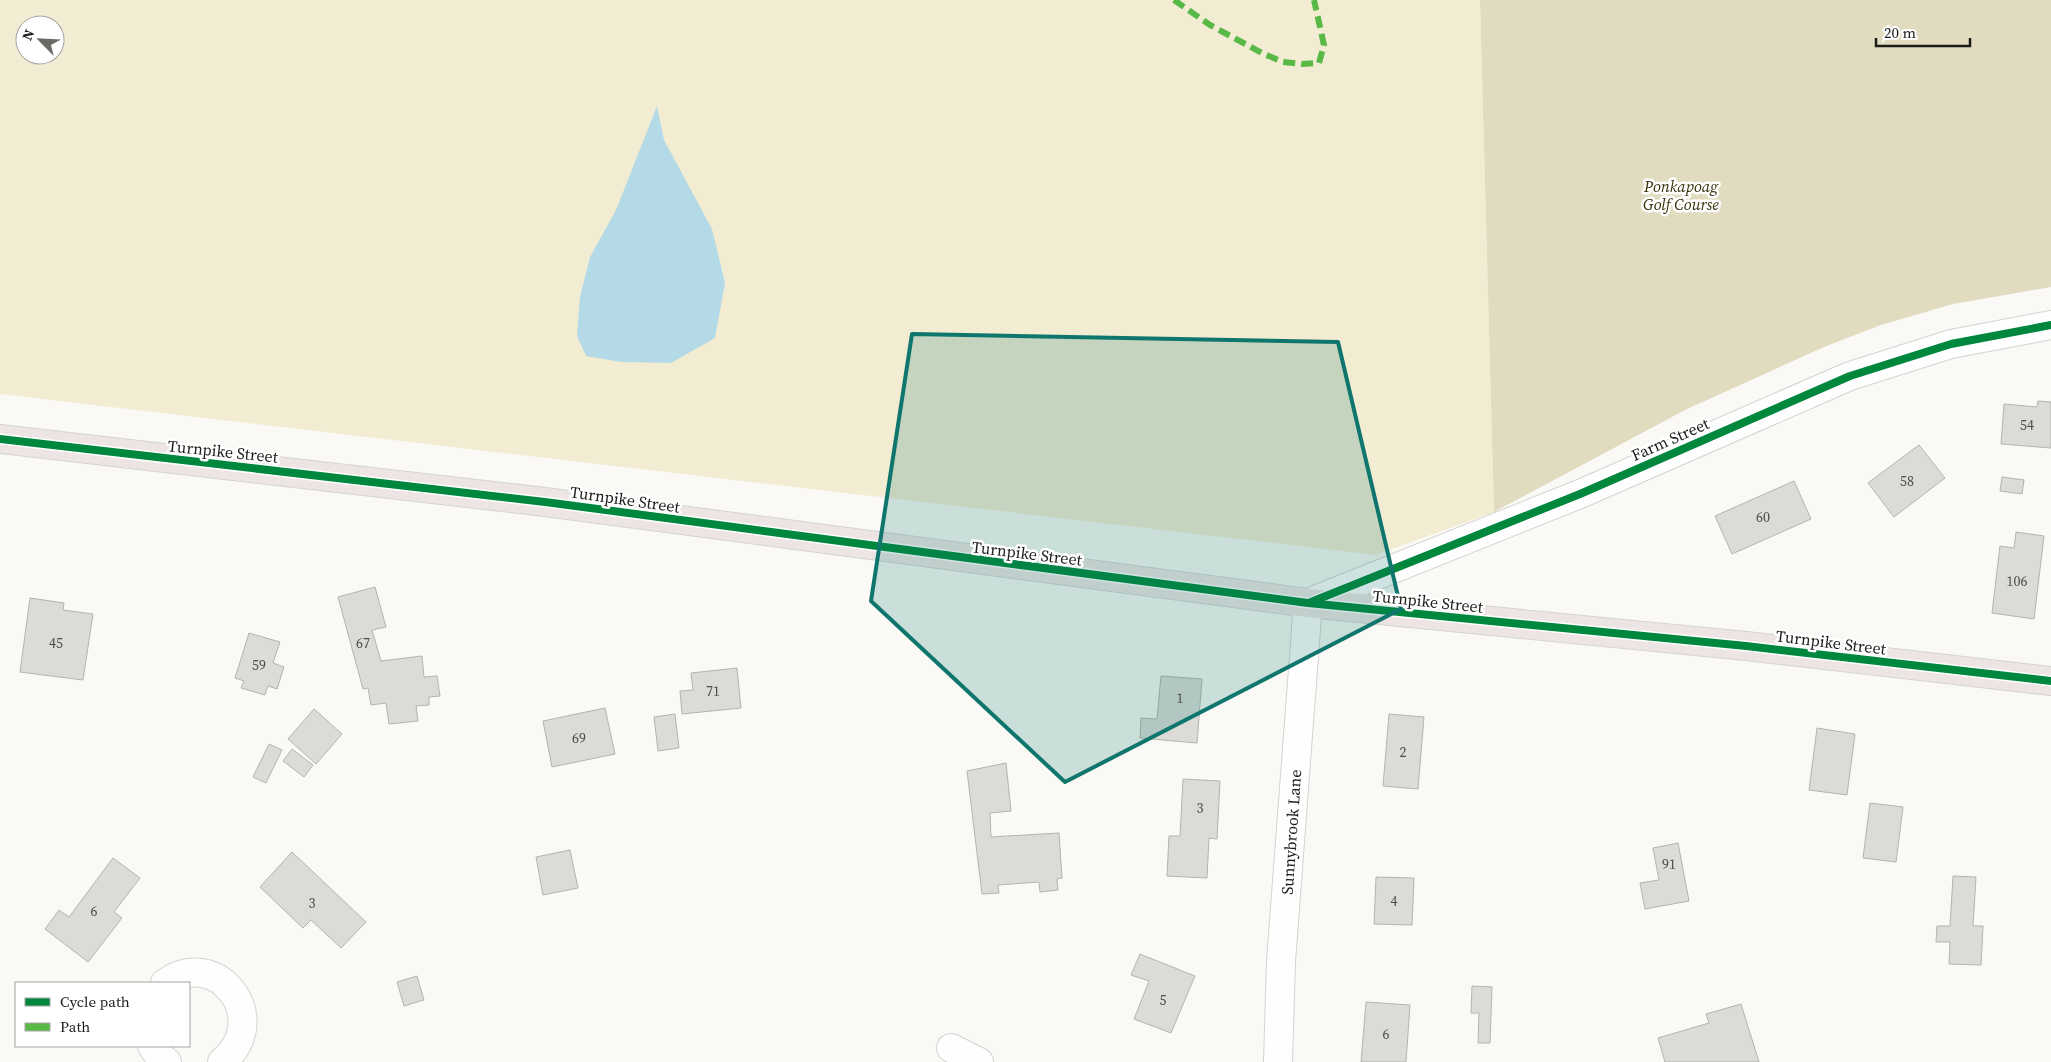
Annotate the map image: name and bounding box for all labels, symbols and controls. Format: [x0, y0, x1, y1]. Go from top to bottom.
north arrow [15, 15, 65, 65]
scale bar [1876, 15, 1970, 47]
text: 20 m [1884, 22, 1916, 43]
text: N [17, 26, 39, 43]
park label: Ponkapoag Golf Course [1643, 175, 1719, 215]
street label: Farm Street [1628, 412, 1713, 466]
house number: 54 [2020, 415, 2034, 435]
street label: Turnpike Street [167, 434, 280, 468]
house number: 58 [1900, 471, 1914, 491]
street label: Turnpike Street [569, 480, 682, 518]
house number: 60 [1756, 507, 1770, 527]
street label: Turnpike Street [971, 535, 1084, 571]
house number: 106 [2007, 571, 2028, 591]
street label: Turnpike Street [1372, 584, 1485, 618]
street label: Turnpike Street [1775, 624, 1888, 660]
house number: 45 [49, 633, 63, 653]
house number: 67 [356, 633, 370, 653]
house number: 59 [252, 655, 266, 675]
house number: 71 [706, 681, 720, 701]
house number: 1 [1177, 688, 1184, 708]
house number: 69 [572, 728, 586, 748]
house number: 2 [1400, 742, 1407, 762]
street label: Sunnybrook Lane [1276, 769, 1306, 895]
house number: 3 [1197, 798, 1204, 818]
house number: 91 [1662, 854, 1676, 874]
house number: 4 [1391, 891, 1398, 911]
house number: 3 [309, 893, 316, 913]
house number: 6 [91, 901, 98, 921]
legend [15, 982, 190, 1047]
house number: 5 [1160, 990, 1167, 1010]
text: Cycle path [60, 991, 130, 1012]
text: Path [60, 1016, 90, 1037]
house number: 6 [1383, 1024, 1390, 1044]

